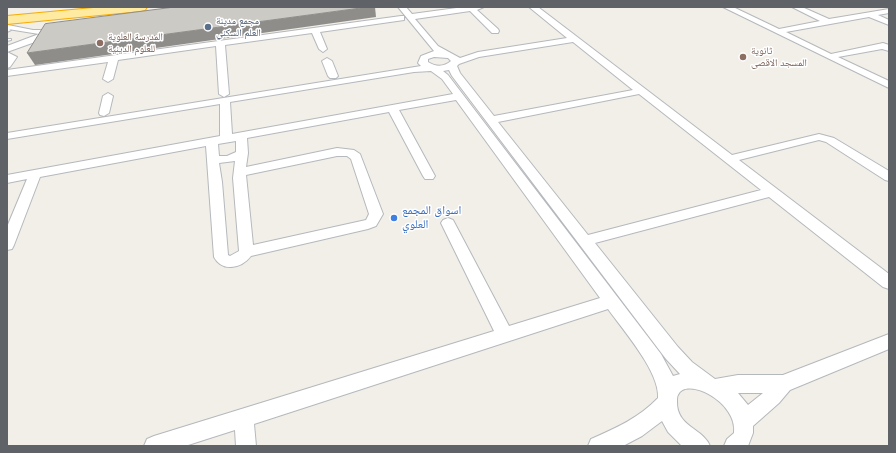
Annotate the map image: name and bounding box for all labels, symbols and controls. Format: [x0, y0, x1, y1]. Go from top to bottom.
place label: مجمع مدينة العلم السكني [216, 15, 261, 38]
marker: مجمع مدينة العلم السكني [203, 22, 213, 32]
place label: المدرسة العلوية للعلوم الدينية [108, 31, 163, 54]
marker: المدرسة العلوية للعلوم الدينية [95, 38, 105, 48]
place label: ثانوية المسجد الاقصى [751, 45, 807, 68]
marker: ثانوية المسجد الاقصى [738, 52, 748, 62]
place label: اسواق المجمع العلوي [402, 204, 461, 232]
marker: اسواق المجمع العلوي [389, 213, 399, 223]

